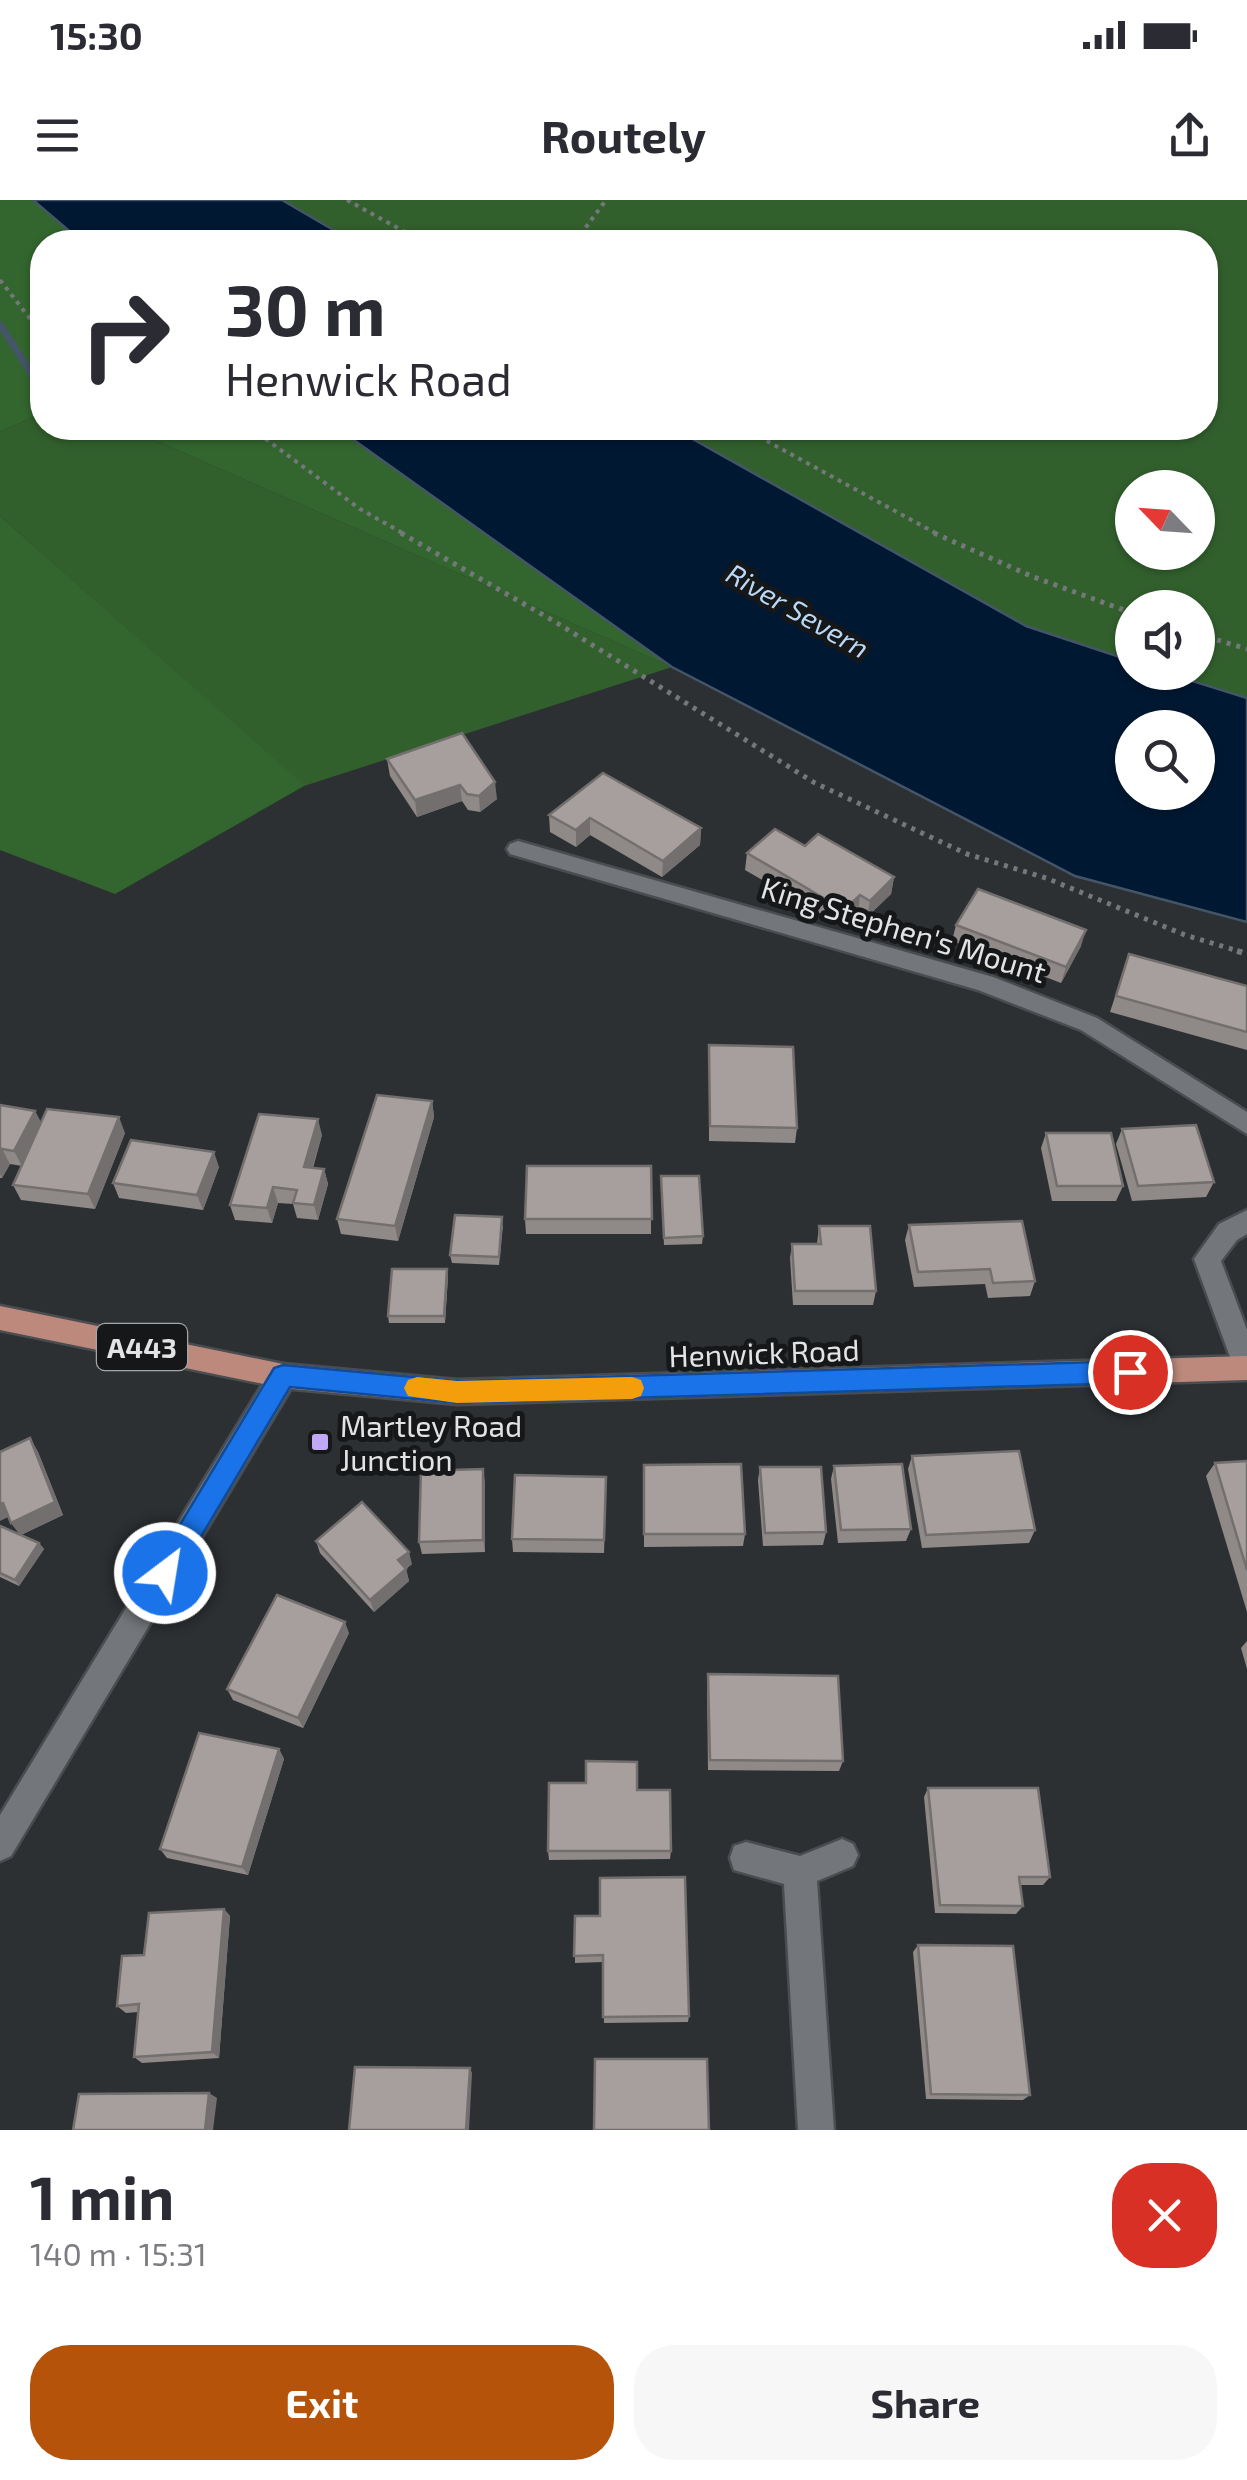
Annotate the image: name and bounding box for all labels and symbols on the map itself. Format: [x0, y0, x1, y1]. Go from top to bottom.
north arrow [1115, 470, 1215, 570]
water label: River Severn [721, 556, 875, 664]
street label: King Stephen's Mount [757, 869, 1051, 989]
road number: A443 [97, 1324, 187, 1370]
pin [1088, 1330, 1173, 1415]
street label: Henwick Road [668, 1331, 860, 1373]
place label: Martley Road Junction [340, 1407, 522, 1477]
marker: Martley Road Junction [309, 1431, 331, 1453]
position arrow [113, 1521, 217, 1625]

